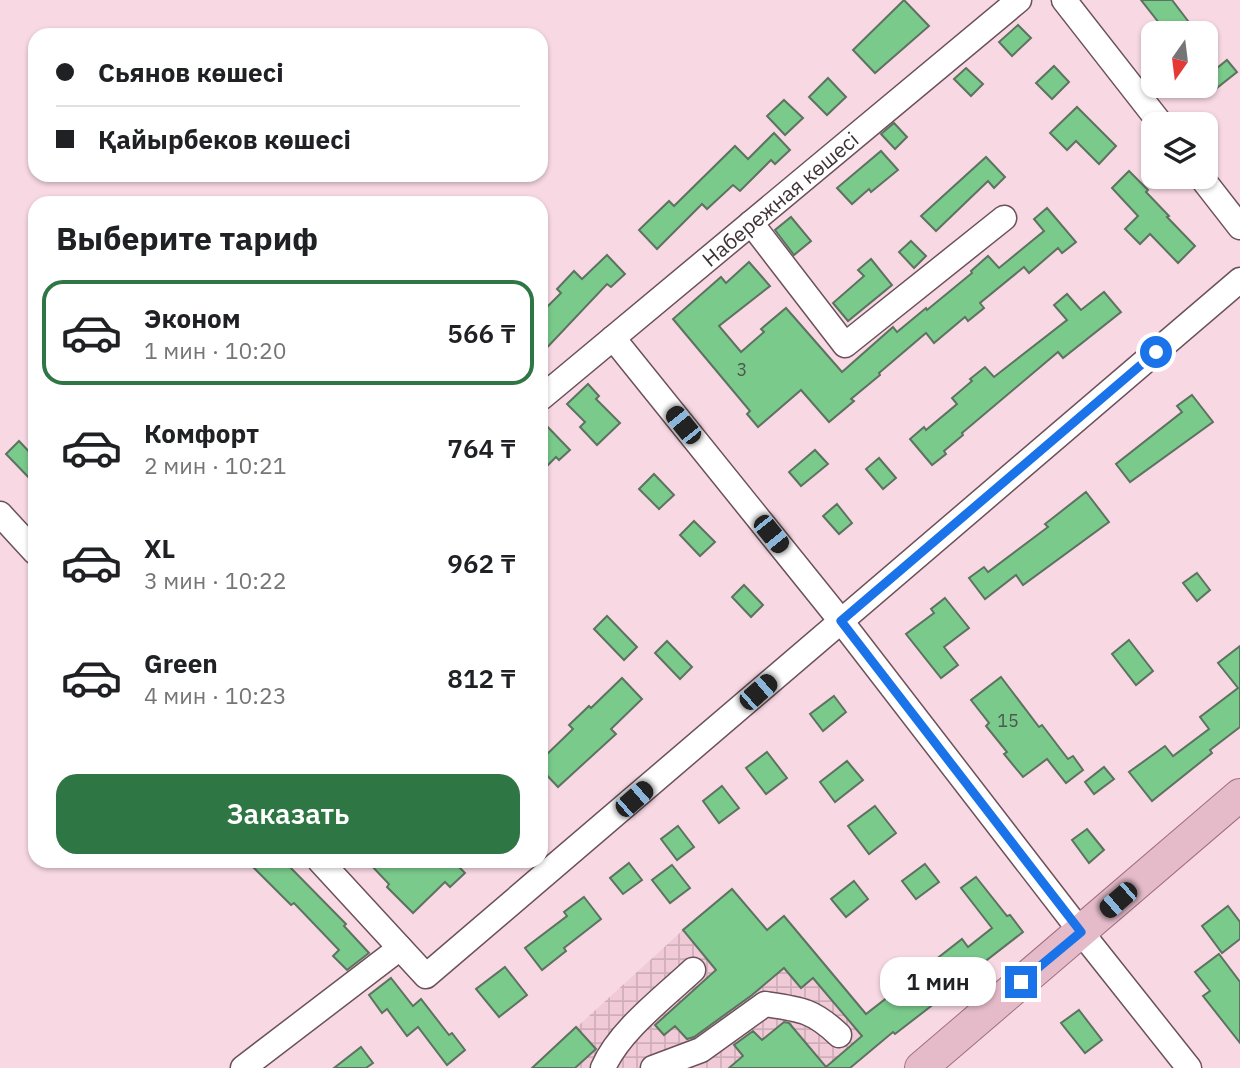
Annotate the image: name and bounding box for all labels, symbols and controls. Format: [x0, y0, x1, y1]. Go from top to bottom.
north arrow [1141, 21, 1218, 98]
map controls [1141, 21, 1218, 189]
text: Сьянов көшесі [98, 55, 284, 89]
button: layers [1141, 112, 1218, 189]
text: Қайырбеков көшесі [98, 122, 351, 156]
street label: Набережная көшесі [696, 125, 864, 273]
text: Выберите тариф [56, 217, 318, 259]
icon: car [60, 301, 123, 364]
text: Эконом [144, 301, 241, 335]
text: 566 ₸ [447, 316, 516, 350]
text: 1 мин · 10:20 [144, 335, 287, 365]
route start [1140, 336, 1172, 368]
house number: 3 [737, 358, 747, 381]
car [662, 402, 705, 448]
icon: car [60, 416, 123, 479]
text: Комфорт [144, 416, 259, 450]
text: 764 ₸ [447, 431, 516, 465]
text: 2 мин · 10:21 [144, 450, 287, 480]
car [750, 511, 793, 557]
icon: car [60, 531, 123, 594]
text: XL [144, 531, 175, 565]
text: 962 ₸ [447, 546, 516, 580]
text: 3 мин · 10:22 [144, 565, 287, 595]
icon: car [60, 646, 123, 709]
text: Green [144, 646, 218, 680]
text: 812 ₸ [447, 661, 516, 695]
car [736, 670, 781, 714]
text: 4 мин · 10:23 [144, 680, 287, 710]
house number: 15 [997, 709, 1019, 732]
button: Заказать [56, 774, 520, 854]
car [612, 777, 657, 821]
car [1096, 878, 1141, 922]
callout: 1 мин [881, 958, 996, 1006]
text: 1 мин [906, 966, 970, 996]
route end [1005, 966, 1037, 998]

